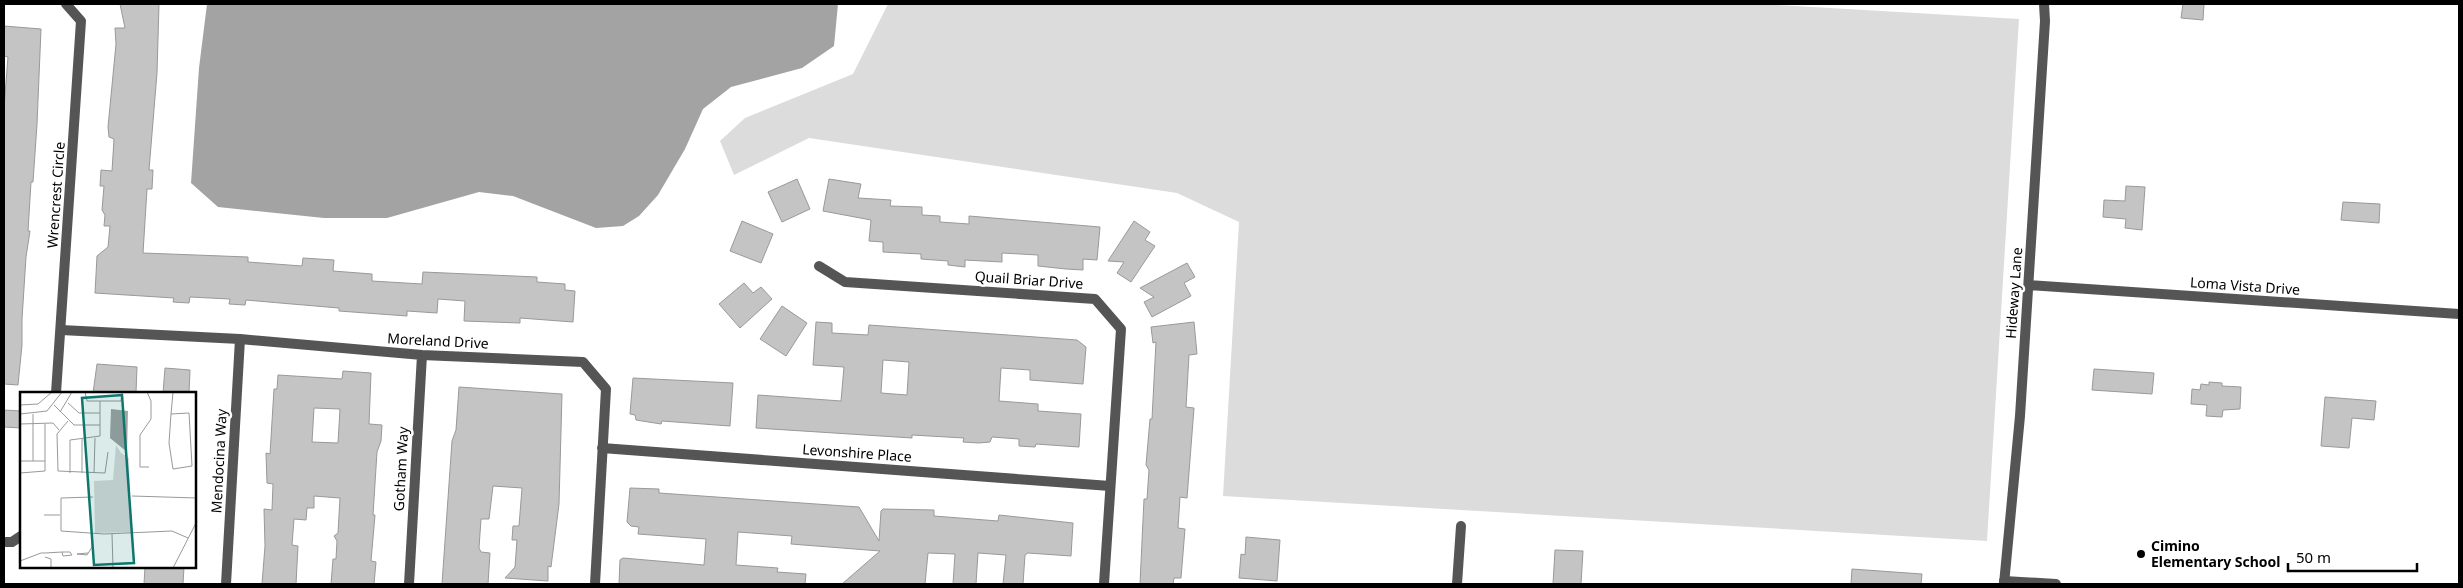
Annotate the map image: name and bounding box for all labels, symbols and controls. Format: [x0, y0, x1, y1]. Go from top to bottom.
street label: Wrencrest Circle [42, 141, 69, 249]
street label: Hideway Lane [2001, 247, 2026, 339]
street label: Quail Briar Drive [974, 266, 1084, 293]
street label: Loma Vista Drive [2189, 272, 2301, 299]
street label: Moreland Drive [387, 328, 489, 353]
inset map [20, 392, 196, 568]
street label: Mendocina Way [206, 407, 231, 514]
street label: Gotham Way [389, 425, 412, 512]
street label: Levonshire Place [802, 439, 913, 466]
place label: Cimino Elementary School [2151, 536, 2281, 571]
scale bar [2288, 540, 2417, 572]
text: 50 m [2296, 547, 2331, 567]
marker: Cimino Elementary School [2135, 548, 2147, 560]

